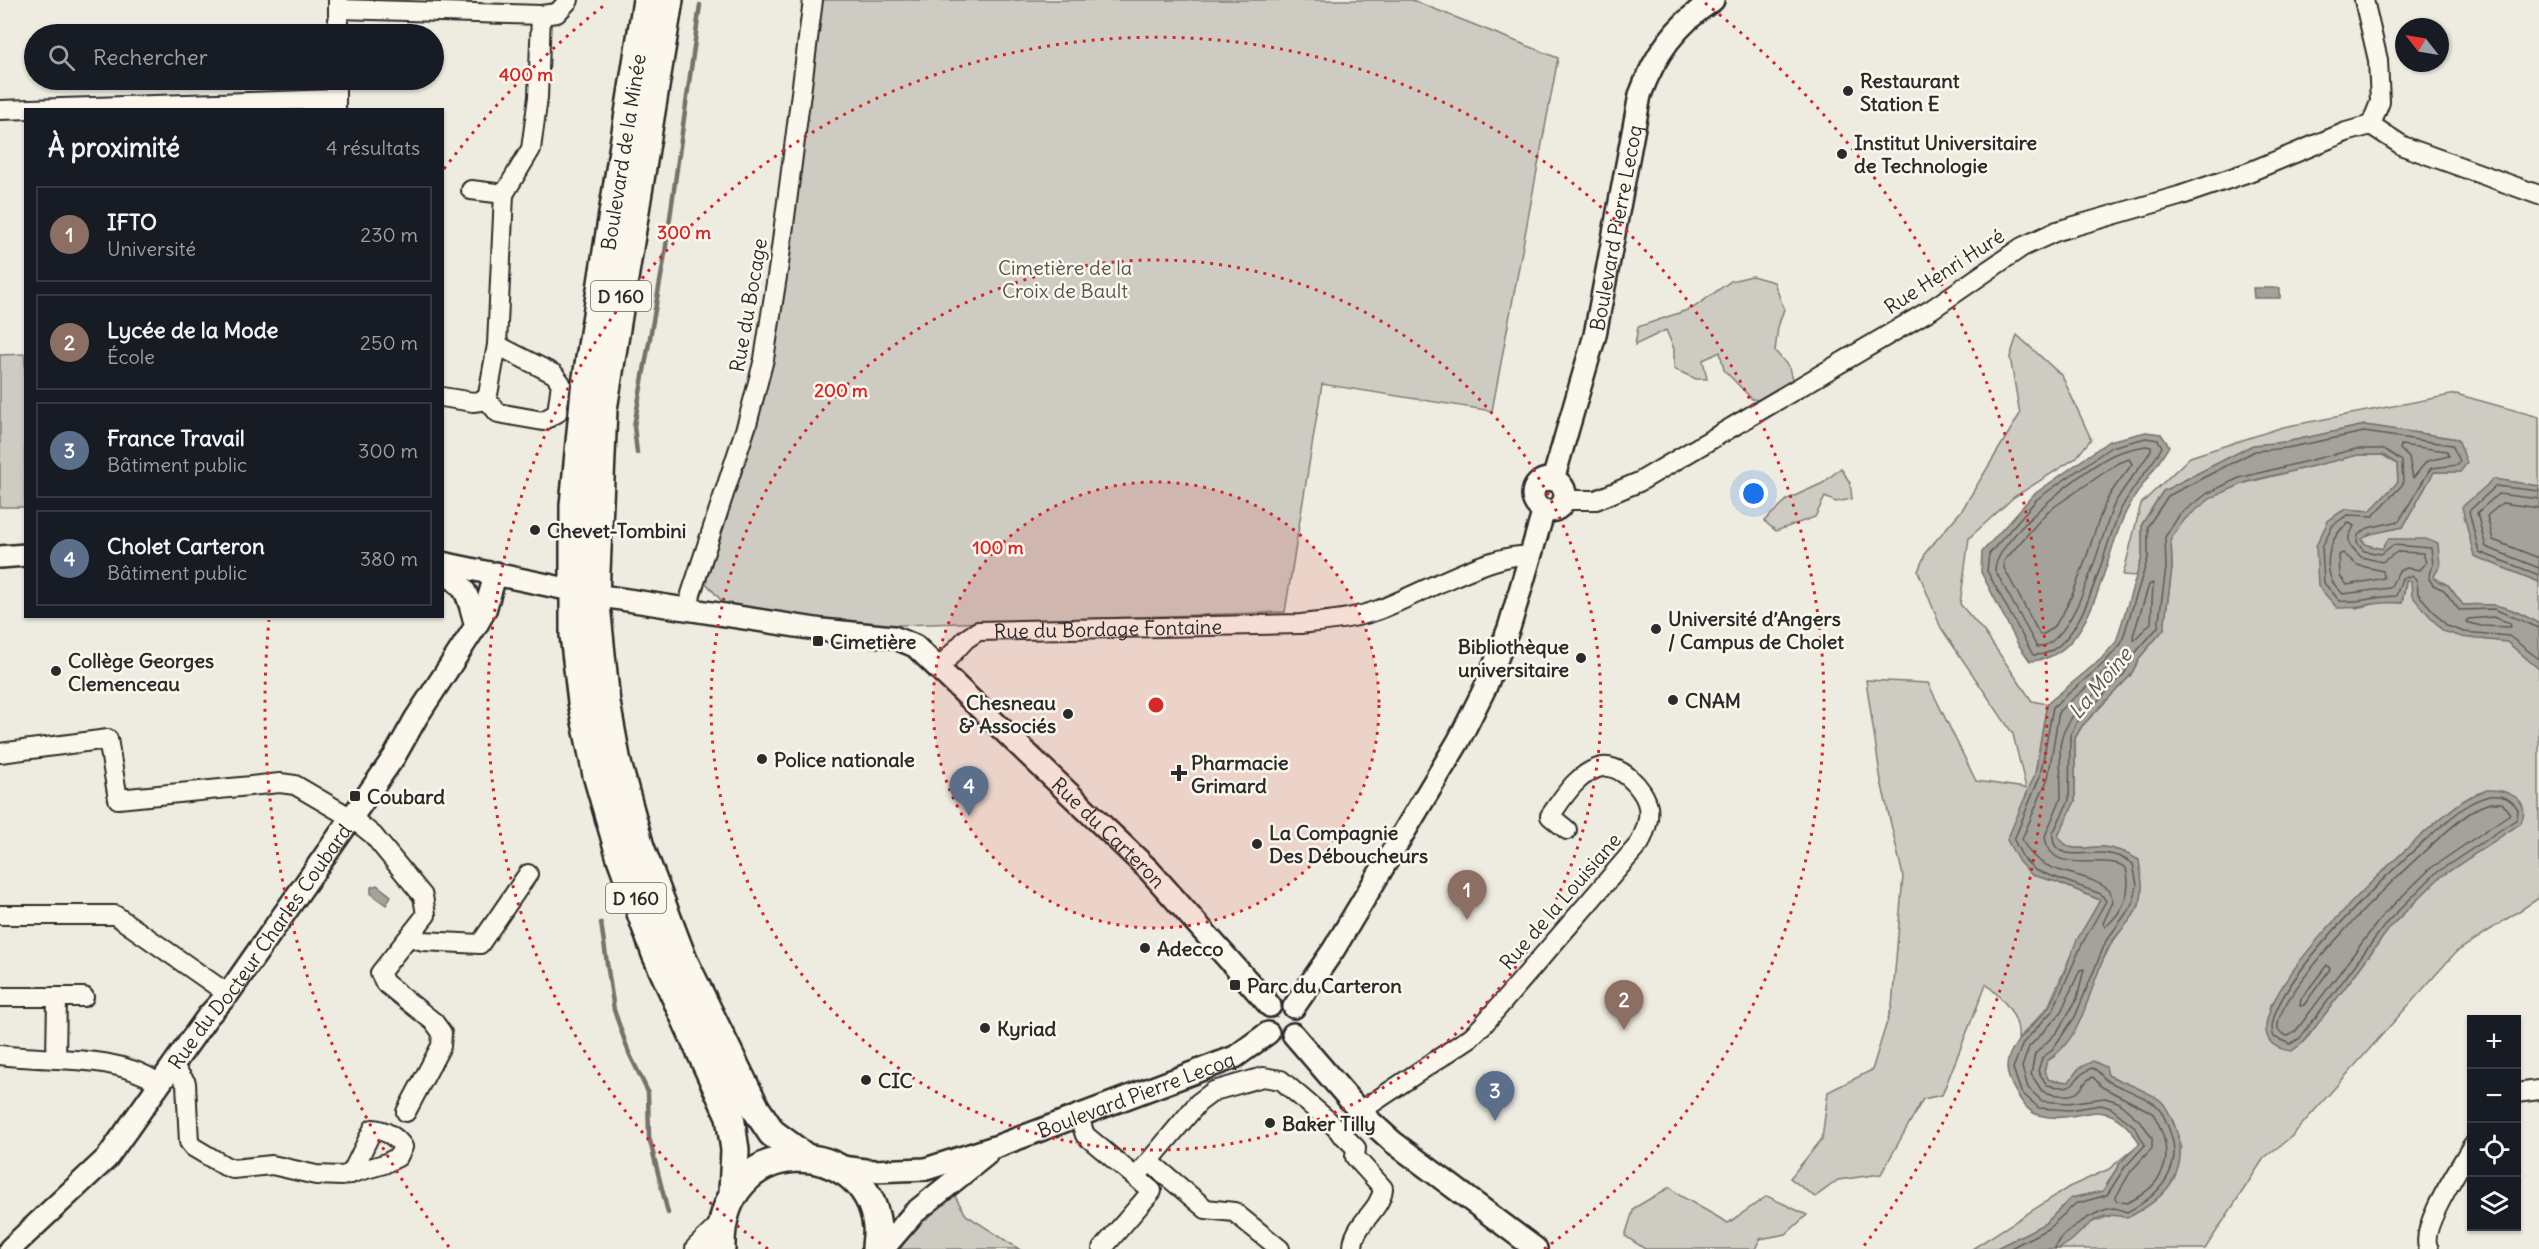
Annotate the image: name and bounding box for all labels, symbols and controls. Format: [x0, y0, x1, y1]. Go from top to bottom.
north arrow [2395, 18, 2449, 72]
search box [24, 24, 444, 90]
icon: search [45, 41, 78, 74]
text: Rechercher [93, 43, 208, 71]
street label: Boulevard de la Minée [595, 52, 651, 252]
text: 400 m [499, 63, 553, 86]
place label: Restaurant Station E [1860, 68, 1960, 116]
marker: Restaurant Station E [1841, 84, 1855, 98]
street label: Boulevard Pierre Lecoq [1584, 123, 1647, 333]
place label: Institut Universitaire de Technologie [1854, 130, 2037, 178]
text: À proximité [48, 131, 180, 164]
text: 4 résultats [326, 135, 420, 160]
marker: Institut Universitaire de Technologie [1835, 147, 1849, 161]
text: IFTO [107, 208, 157, 236]
text: 300 m [657, 221, 711, 244]
text: 1 [66, 222, 73, 247]
text: 230 m [360, 222, 418, 247]
street label: Rue Henri Huré [1879, 223, 2009, 319]
text: Université [107, 236, 196, 261]
street label: Rue du Bocage [724, 236, 772, 374]
park label: Cimetière de la Croix de Bault [998, 255, 1132, 303]
road number: D 160 [591, 281, 651, 311]
text: Lycée de la Mode [107, 316, 278, 344]
text: 2 [64, 330, 75, 355]
text: 250 m [360, 330, 418, 355]
text: École [107, 344, 155, 369]
text: 200 m [814, 379, 868, 402]
text: France Travail [107, 424, 245, 452]
text: 3 [64, 438, 75, 463]
text: 300 m [358, 438, 418, 463]
text: Bâtiment public [107, 452, 247, 477]
your location [1739, 479, 1768, 508]
place label: Chevet-Tombini [547, 518, 686, 543]
marker: Chevet-Tombini [528, 523, 542, 537]
text: Cholet Carteron [107, 532, 265, 560]
text: 100 m [973, 536, 1024, 559]
text: 4 [64, 546, 75, 571]
text: 380 m [360, 546, 418, 571]
text: Bâtiment public [107, 560, 247, 585]
place label: Université d’Angers / Campus de Cholet [1668, 606, 1844, 654]
street label: Rue du Bordage Fontaine [994, 613, 1222, 643]
marker: Université d’Angers / Campus de Cholet [1649, 622, 1663, 636]
place label: Cimetière [830, 629, 917, 654]
marker: Cimetière [811, 634, 825, 648]
place label: Bibliothèque universitaire [1458, 634, 1569, 682]
water label: La Moine [2062, 640, 2139, 724]
place label: Collège Georges Clemenceau [68, 648, 214, 696]
marker: Bibliothèque universitaire [1574, 651, 1588, 665]
marker: Collège Georges Clemenceau [49, 664, 63, 678]
place label: CNAM [1685, 688, 1741, 713]
place label: Chesneau & Associés [959, 690, 1056, 738]
marker: CNAM [1666, 693, 1680, 707]
centre of rings [1146, 695, 1166, 715]
marker: Chesneau & Associés [1061, 707, 1075, 721]
place label: Police nationale [774, 747, 915, 772]
place label: Pharmacie Grimard [1191, 750, 1289, 798]
marker: Police nationale [755, 752, 769, 766]
pin: 4 [950, 766, 988, 816]
marker: Pharmacie Grimard [1172, 766, 1186, 780]
street label: Rue du Carteron [1047, 771, 1171, 893]
place label: Coubard [367, 784, 445, 809]
marker: Coubard [348, 789, 362, 803]
street label: Rue du Docteur Charles Coubard [162, 818, 356, 1074]
place label: La Compagnie Des Déboucheurs [1269, 820, 1428, 868]
street label: Rue de la Louisiane [1494, 828, 1626, 974]
marker: La Compagnie Des Déboucheurs [1250, 837, 1264, 851]
pin: 1 [1448, 870, 1486, 920]
road number: D 160 [606, 883, 666, 913]
place label: Adecco [1157, 936, 1224, 961]
marker: Adecco [1138, 941, 1152, 955]
place label: Parc du Carteron [1247, 973, 1402, 998]
marker: Parc du Carteron [1228, 978, 1242, 992]
pin: 2 [1604, 980, 1644, 1030]
map controls [2467, 1015, 2521, 1231]
button: + [2467, 1015, 2521, 1069]
place label: Kyriad [997, 1016, 1056, 1041]
marker: Kyriad [978, 1021, 992, 1035]
street label: Boulevard Pierre Lecoq [1034, 1046, 1238, 1143]
place label: CIC [878, 1068, 913, 1093]
button: − [2467, 1069, 2521, 1123]
pin: 3 [1476, 1072, 1514, 1121]
marker: CIC [859, 1073, 873, 1087]
place label: Baker Tilly [1282, 1111, 1376, 1136]
marker: Baker Tilly [1263, 1116, 1277, 1130]
button: locate [2467, 1123, 2521, 1177]
button: layers [2467, 1177, 2521, 1231]

